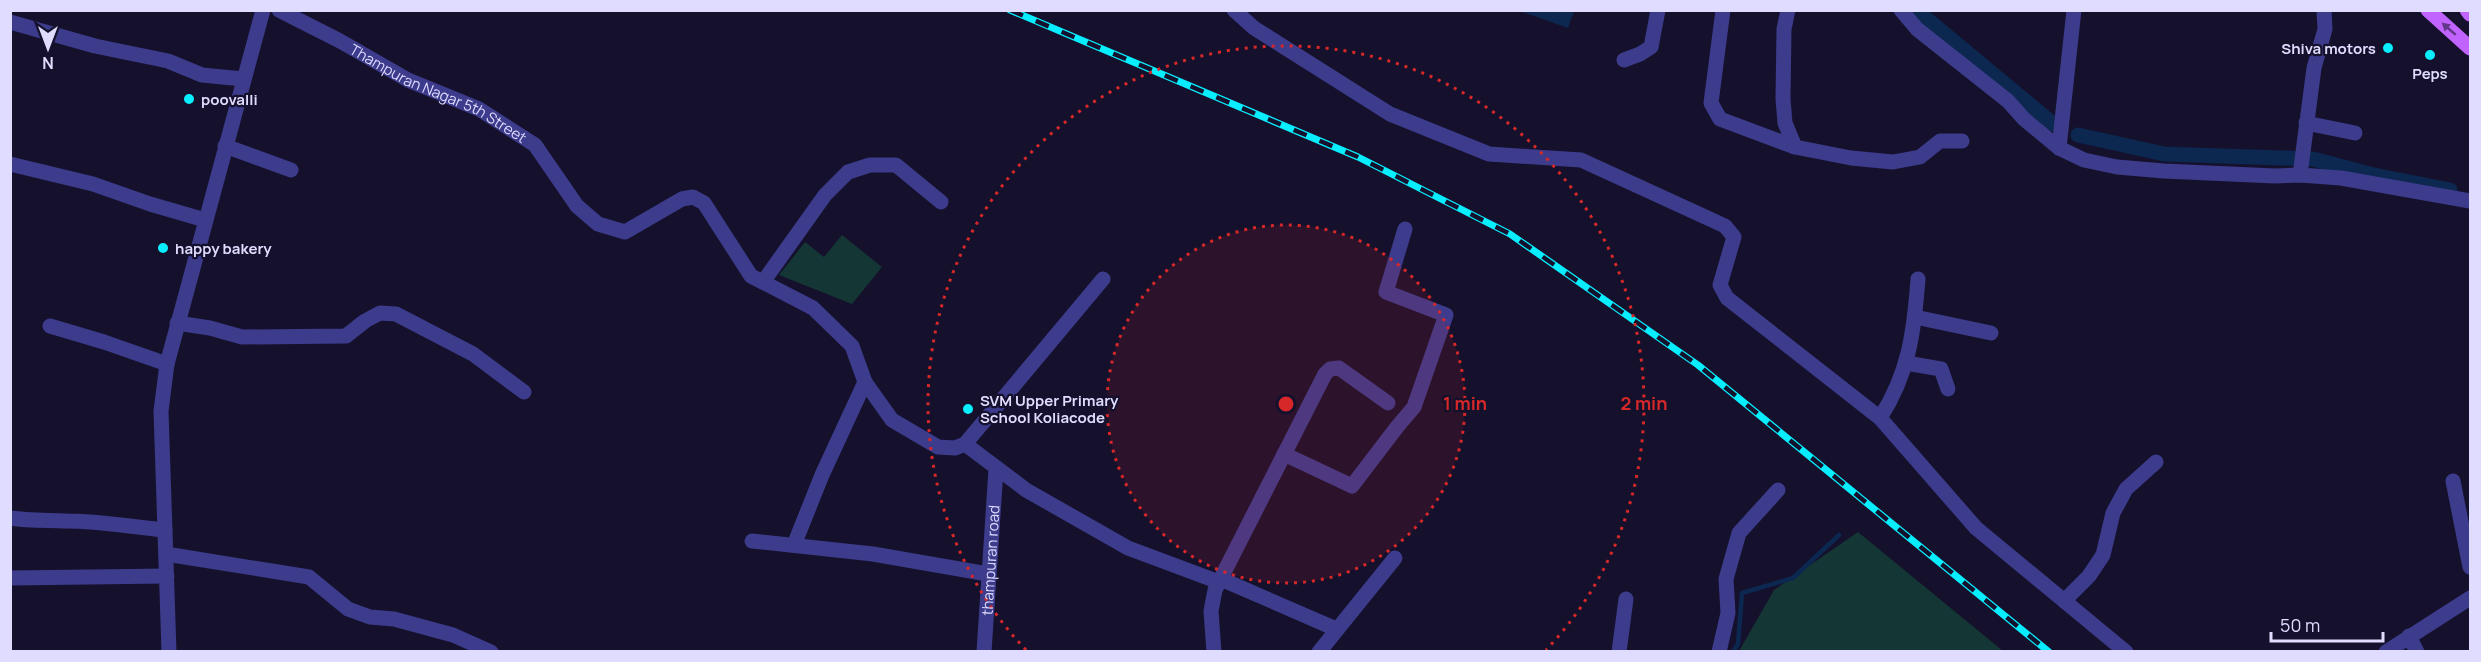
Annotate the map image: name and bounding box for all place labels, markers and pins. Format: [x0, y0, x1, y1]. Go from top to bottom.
place label: Shiva motors [2281, 38, 2376, 59]
marker: Shiva motors [2381, 41, 2395, 55]
marker: Peps [2423, 48, 2437, 62]
place label: Peps [2412, 63, 2448, 84]
place label: poovalli [201, 89, 258, 110]
marker: poovalli [182, 92, 196, 106]
place label: happy bakery [175, 238, 272, 259]
marker: happy bakery [156, 241, 170, 255]
place label: SVM Upper Primary School Koliacode [980, 390, 1119, 428]
centre of rings [1276, 394, 1296, 414]
marker: SVM Upper Primary School Koliacode [961, 402, 975, 416]

